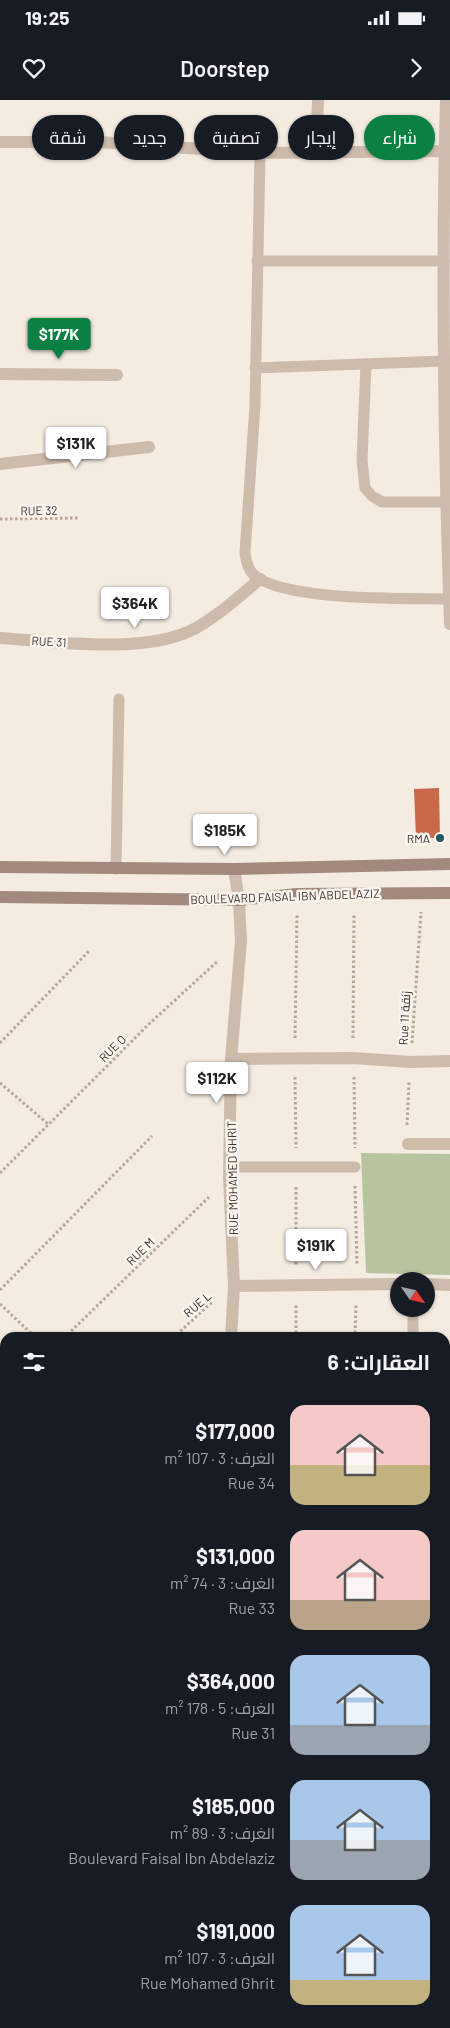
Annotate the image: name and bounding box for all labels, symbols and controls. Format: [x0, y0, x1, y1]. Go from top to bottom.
text: 19:25 [25, 6, 70, 29]
icon: heart [20, 54, 48, 82]
icon: forward [402, 54, 430, 82]
text: Doorstep [180, 55, 270, 81]
chip: شقة [32, 115, 104, 160]
chip: جديد [114, 115, 184, 160]
chip: تصفية [194, 115, 278, 160]
chip: إيجار [288, 115, 354, 160]
chip: شراء [364, 115, 435, 160]
pin: $177K [24, 318, 94, 360]
text: $177K [39, 324, 79, 343]
pin: $131K [41, 426, 111, 469]
text: $131K [56, 433, 96, 452]
street label: RUE 32 [20, 503, 58, 517]
pin: $364K [100, 586, 170, 629]
text: $364K [112, 593, 158, 612]
street label: RUE 31 [31, 633, 67, 649]
pin: $185K [190, 814, 260, 856]
text: $185K [204, 820, 246, 839]
place label: RMA [407, 831, 430, 845]
marker: RMA [434, 832, 446, 844]
street label: BOULEVARD FAISAL IBN ABDELAZIZ [190, 886, 380, 906]
street label: Rue 11 زنقة [396, 990, 413, 1046]
street label: RUE O [96, 1032, 128, 1064]
pin: $112K [182, 1062, 252, 1104]
text: $112K [197, 1068, 237, 1087]
street label: RUE MOHAMED GHRIT [224, 1121, 240, 1235]
pin: $191K [281, 1228, 351, 1271]
street label: RUE M [123, 1234, 157, 1268]
text: $191K [297, 1235, 335, 1254]
north arrow [390, 1272, 435, 1318]
map controls [390, 1272, 435, 1317]
street label: RUE L [180, 1288, 214, 1320]
icon: filters [20, 1348, 48, 1376]
text: العقارات: 6 [328, 1349, 430, 1374]
text: $177,000 [195, 1418, 275, 1443]
icon: home [330, 1425, 390, 1485]
text: الغرف: 3 · 107 m² [164, 1448, 275, 1467]
text: Rue 34 [228, 1473, 275, 1492]
text: $131,000 [196, 1543, 275, 1568]
icon: home [330, 1550, 390, 1610]
text: الغرف: 3 · 74 m² [170, 1573, 275, 1592]
text: Rue 33 [228, 1598, 275, 1617]
text: $364,000 [187, 1668, 275, 1693]
icon: home [330, 1675, 390, 1735]
text: الغرف: 5 · 178 m² [165, 1698, 275, 1717]
text: Rue 31 [231, 1723, 275, 1742]
text: $185,000 [192, 1793, 275, 1818]
icon: home [330, 1800, 390, 1860]
text: الغرف: 3 · 89 m² [170, 1823, 275, 1842]
text: Boulevard Faisal Ibn Abdelaziz [68, 1848, 275, 1867]
text: $191,000 [196, 1918, 275, 1943]
icon: home [330, 1925, 390, 1985]
text: الغرف: 3 · 107 m² [164, 1948, 275, 1967]
text: Rue Mohamed Ghrit [140, 1973, 275, 1992]

